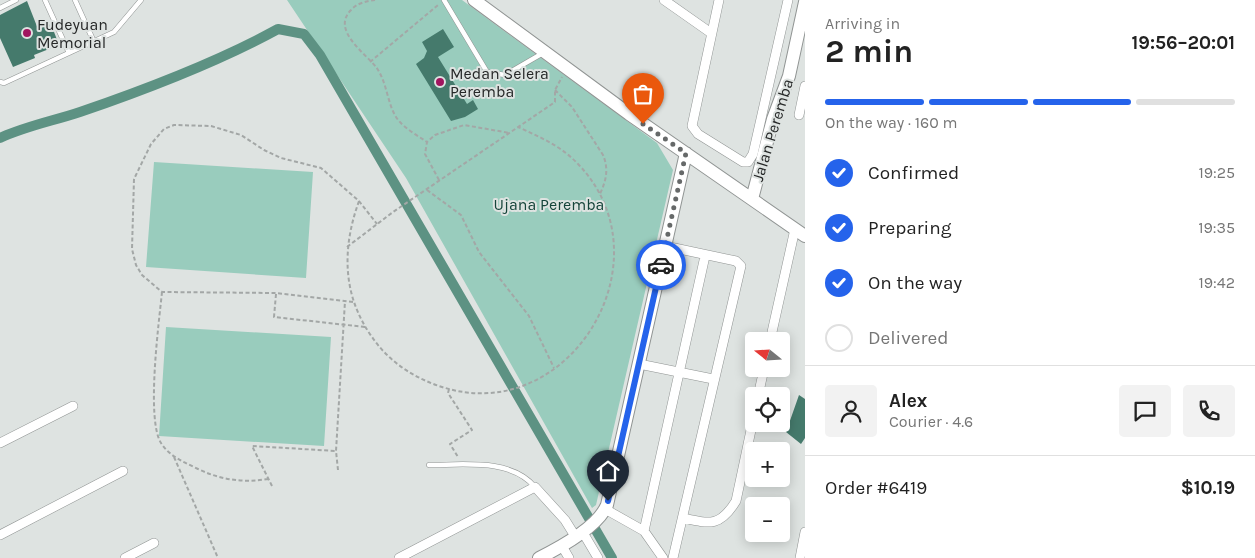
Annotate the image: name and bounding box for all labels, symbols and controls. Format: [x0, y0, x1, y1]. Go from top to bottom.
text: Arriving in [825, 14, 900, 33]
place label: Fudeyuan Memorial [37, 15, 108, 52]
marker: Fudeyuan Memorial [21, 27, 33, 39]
text: 19:56–20:01 [1132, 32, 1235, 54]
text: 2 min [825, 33, 913, 70]
place label: Medan Selera Peremba [450, 64, 549, 101]
pin [622, 73, 664, 124]
marker: Medan Selera Peremba [434, 76, 446, 88]
street label: Jalan Peremba [748, 77, 797, 184]
icon: bag [629, 80, 657, 108]
text: On the way · 160 m [825, 113, 958, 132]
icon: check [825, 159, 853, 187]
text: Confirmed [868, 162, 959, 184]
text: 19:25 [1198, 163, 1235, 182]
park label: Ujana Peremba [494, 195, 604, 214]
icon: check [825, 214, 853, 242]
text: Preparing [868, 217, 951, 239]
text: 19:35 [1198, 218, 1235, 237]
courier [636, 240, 686, 290]
icon: car [647, 251, 675, 279]
icon: check [825, 269, 853, 297]
text: On the way [868, 272, 962, 294]
text: 19:42 [1199, 273, 1235, 292]
text: Delivered [868, 327, 948, 349]
north arrow [745, 332, 790, 378]
map controls [745, 332, 790, 542]
button: person [825, 385, 877, 437]
button: chat [1119, 385, 1171, 437]
button: phone [1183, 385, 1235, 437]
button: locate [745, 387, 790, 432]
text: Alex [889, 390, 927, 412]
text: Courier · 4.6 [889, 412, 973, 431]
button: + [745, 442, 790, 487]
pin [587, 450, 629, 501]
icon: home [594, 457, 622, 485]
text: Order #6419 [825, 477, 927, 499]
text: $10.19 [1181, 477, 1235, 499]
button: − [745, 497, 790, 542]

